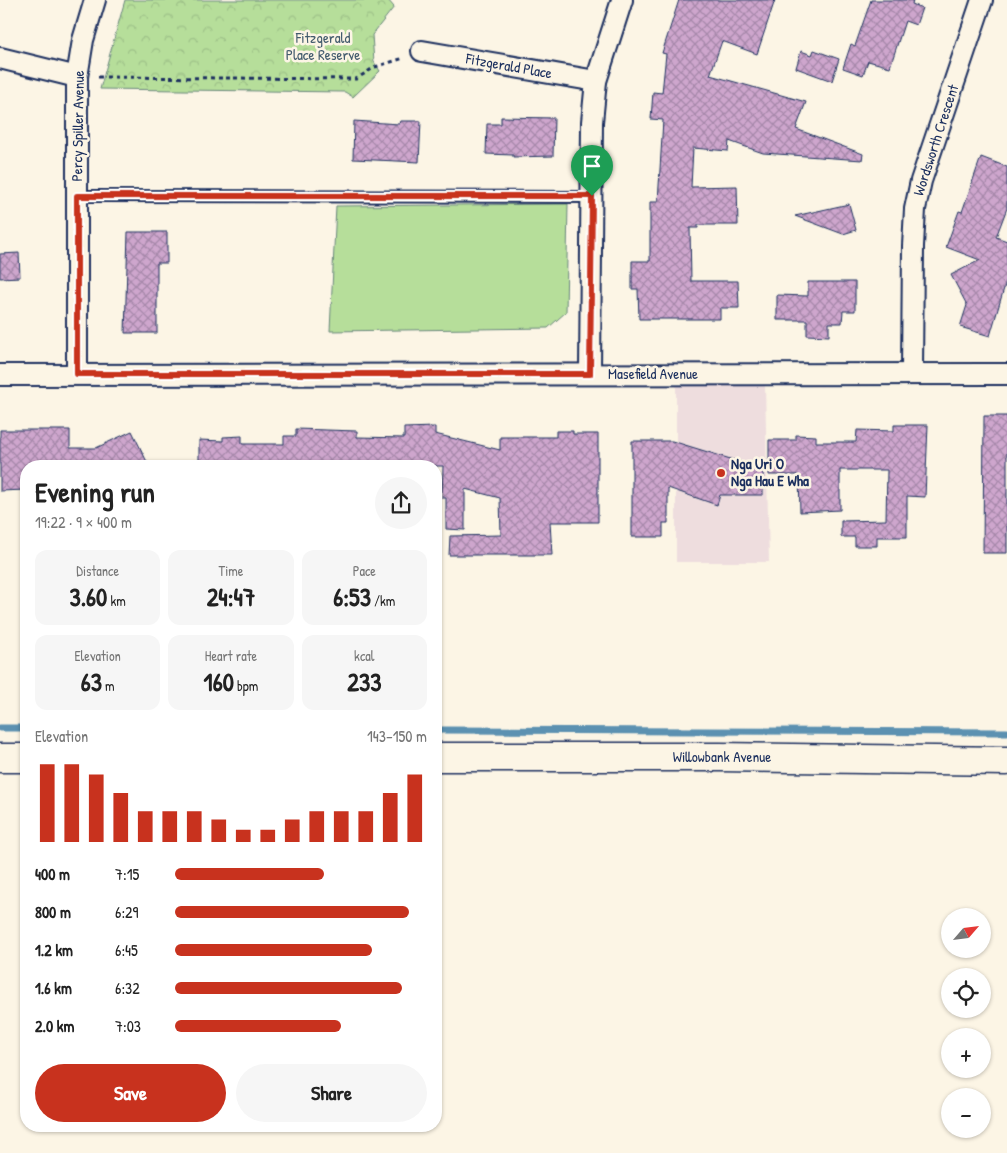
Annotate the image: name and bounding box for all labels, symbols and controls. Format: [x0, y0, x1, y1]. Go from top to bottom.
park label: Fitzgerald Place Reserve [286, 27, 360, 65]
street label: Fitzgerald Place [463, 47, 554, 83]
street label: Percy Spiller Avenue [66, 70, 89, 182]
street label: Wordsworth Crescent [908, 81, 964, 198]
pin [571, 145, 613, 196]
icon: arrive [578, 152, 606, 180]
street label: Masefield Avenue [608, 363, 698, 384]
place label: Nga Uri O Nga Hau E Wha [731, 453, 809, 492]
marker: Nga Uri O Nga Hau E Wha [715, 467, 727, 479]
text: Evening run [35, 473, 155, 511]
button: share [375, 477, 427, 529]
text: 19:22 · 9 × 400 m [35, 511, 132, 533]
text: Distance [76, 561, 119, 580]
text: Time [219, 561, 243, 580]
text: Pace [353, 561, 376, 580]
text: 3.60 [70, 580, 107, 614]
text: 24:47 [207, 580, 255, 614]
text: 6:53 [333, 580, 371, 614]
text: km [107, 591, 126, 610]
text: /km [371, 591, 395, 610]
text: Elevation [74, 646, 121, 665]
text: Heart rate [205, 646, 257, 665]
text: kcal [354, 646, 375, 665]
text: 63 [81, 665, 102, 699]
text: 160 [204, 665, 234, 699]
text: 233 [347, 665, 381, 699]
text: m [102, 676, 115, 695]
text: bpm [234, 676, 258, 695]
text: Elevation [35, 725, 88, 747]
text: 143–150 m [367, 725, 427, 747]
street label: Willowbank Avenue [673, 746, 771, 767]
text: 400 m [35, 863, 70, 885]
text: 7:15 [115, 863, 139, 885]
text: 800 m [35, 901, 71, 923]
text: 6:29 [115, 901, 138, 923]
north arrow [941, 908, 991, 958]
map controls [941, 908, 991, 1138]
text: 1.2 km [35, 939, 73, 961]
text: 6:45 [115, 939, 138, 961]
button: locate [941, 968, 991, 1018]
text: 1.6 km [35, 977, 72, 999]
text: 6:32 [115, 977, 140, 999]
text: 2.0 km [35, 1015, 74, 1037]
text: 7:03 [115, 1015, 141, 1037]
button: + [941, 1028, 991, 1078]
button: Save [35, 1064, 226, 1122]
button: Share [236, 1064, 427, 1122]
button: − [941, 1088, 991, 1138]

